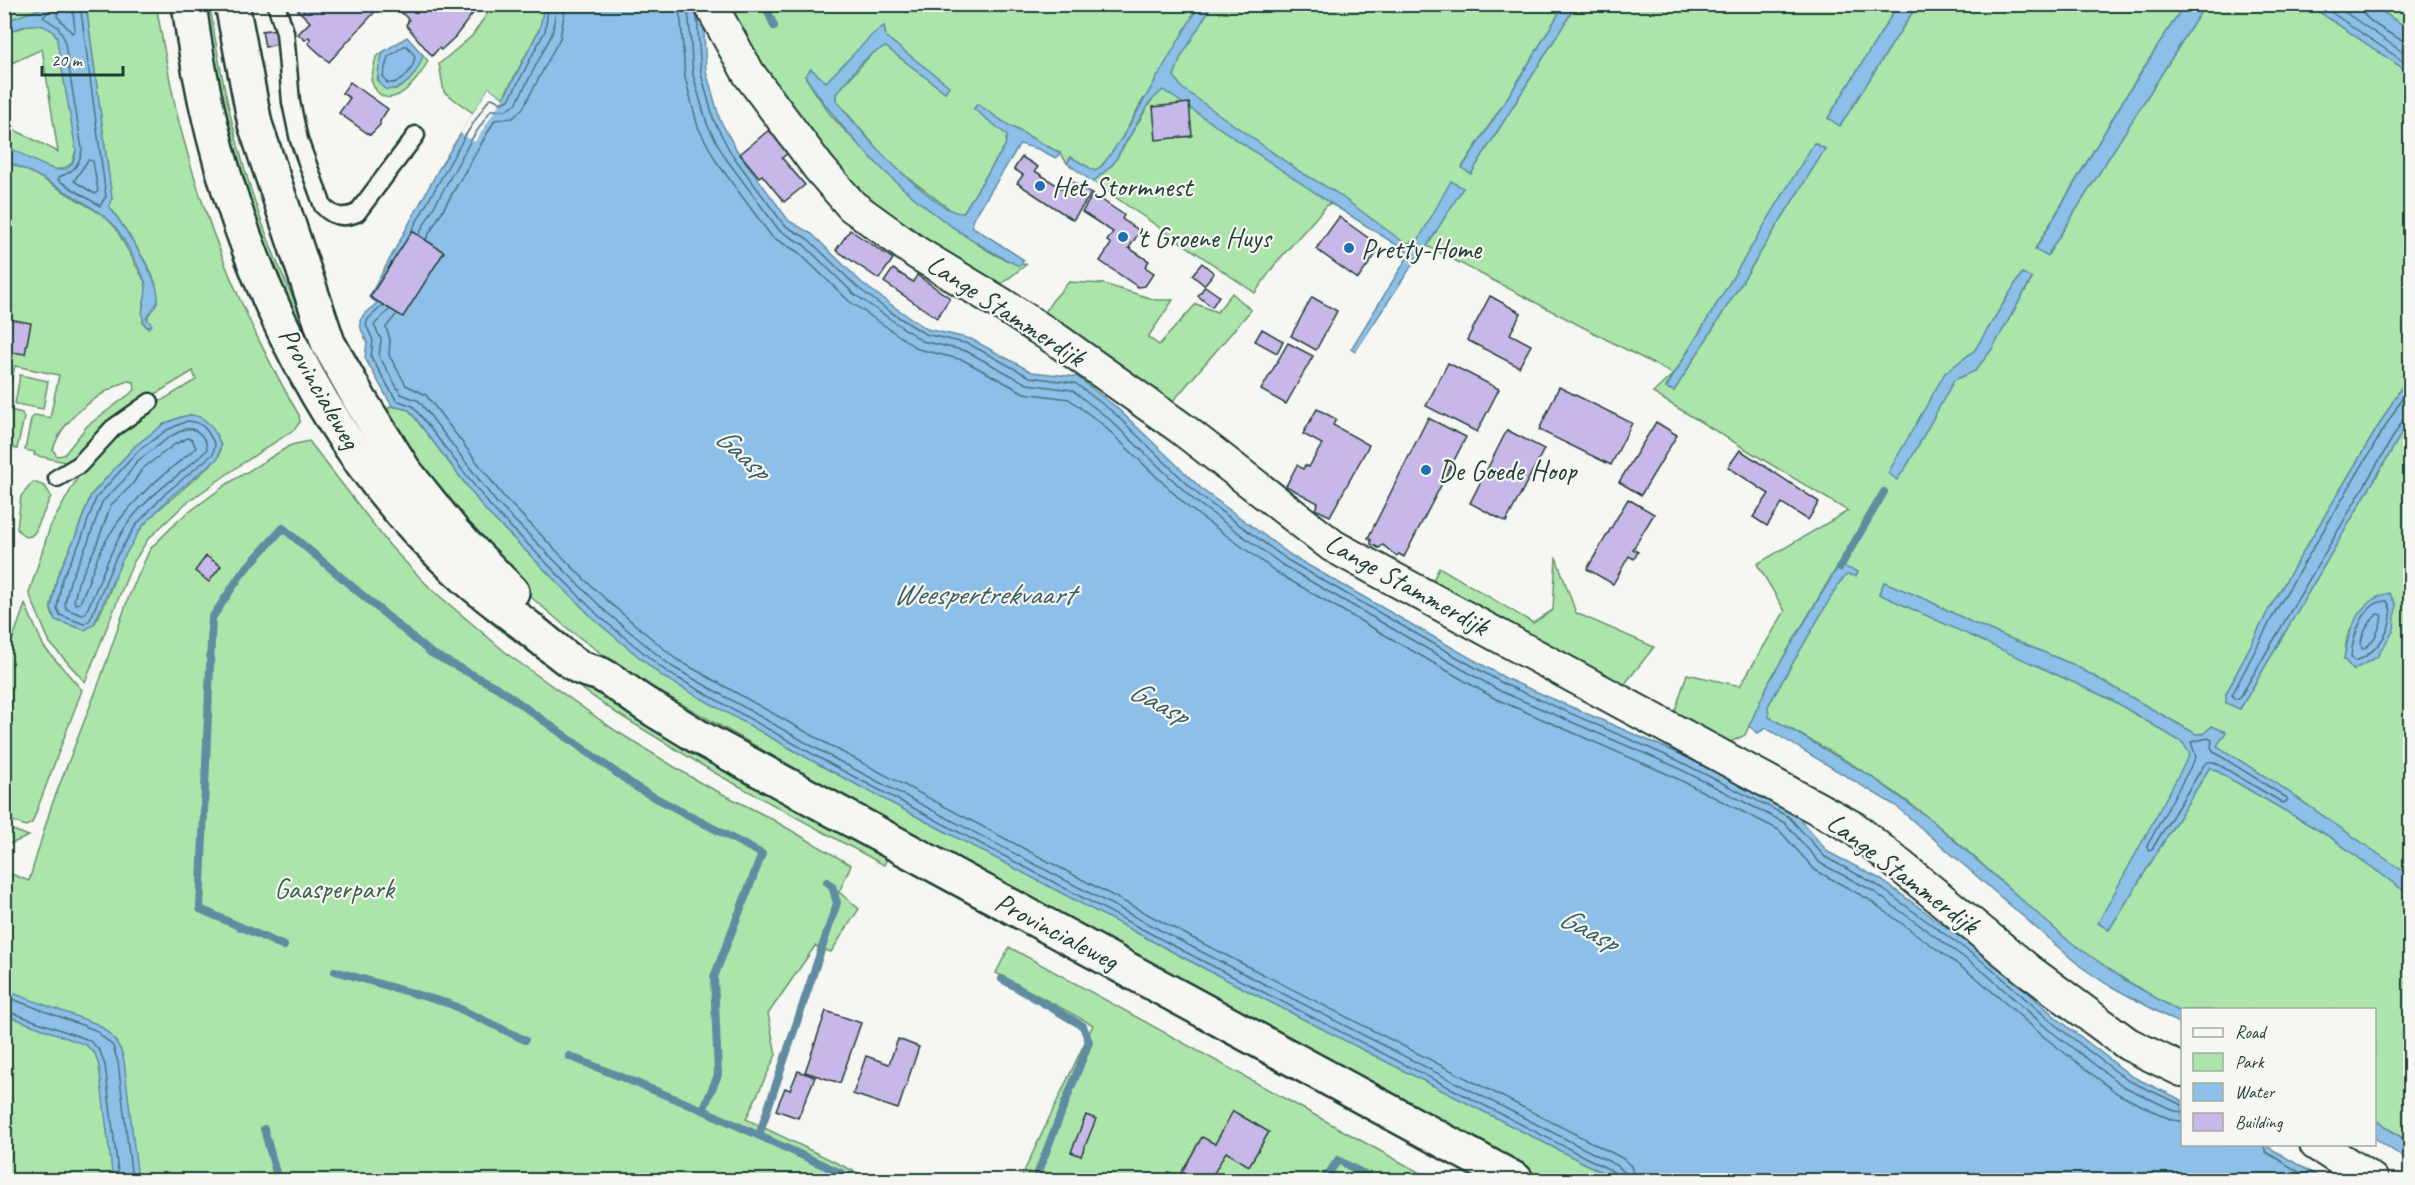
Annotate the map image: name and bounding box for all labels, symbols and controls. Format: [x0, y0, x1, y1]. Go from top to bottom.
scale bar [42, 39, 123, 77]
text: 20 m [51, 49, 84, 71]
place label: Het Stormnest [1052, 169, 1195, 204]
marker: Het Stormnest [1033, 179, 1047, 193]
place label: 't Groene Huys [1135, 220, 1273, 255]
marker: 't Groene Huys [1116, 230, 1130, 244]
place label: Pretty-Home [1361, 231, 1483, 266]
marker: Pretty-Home [1342, 241, 1356, 255]
street label: Lange Stammerdijk [921, 246, 1093, 375]
street label: Provincialeweg [271, 321, 369, 456]
water label: Gaasp [707, 418, 782, 491]
place label: De Goede Hoop [1438, 453, 1578, 488]
marker: De Goede Hoop [1419, 463, 1433, 477]
street label: Lange Stammerdijk [1319, 525, 1496, 644]
water label: Weespertrekvaart [893, 575, 1080, 613]
water label: Gaasp [1123, 671, 1199, 735]
street label: Lange Stammerdijk [1820, 805, 1987, 943]
park label: Gaasperpark [274, 871, 396, 906]
street label: Provincialeweg [989, 884, 1126, 979]
water label: Gaasp [1553, 898, 1629, 962]
legend [2181, 1008, 2376, 1146]
text: Road [2235, 1021, 2268, 1043]
text: Park [2235, 1051, 2265, 1073]
text: Water [2235, 1081, 2276, 1103]
text: Building [2235, 1111, 2284, 1133]

